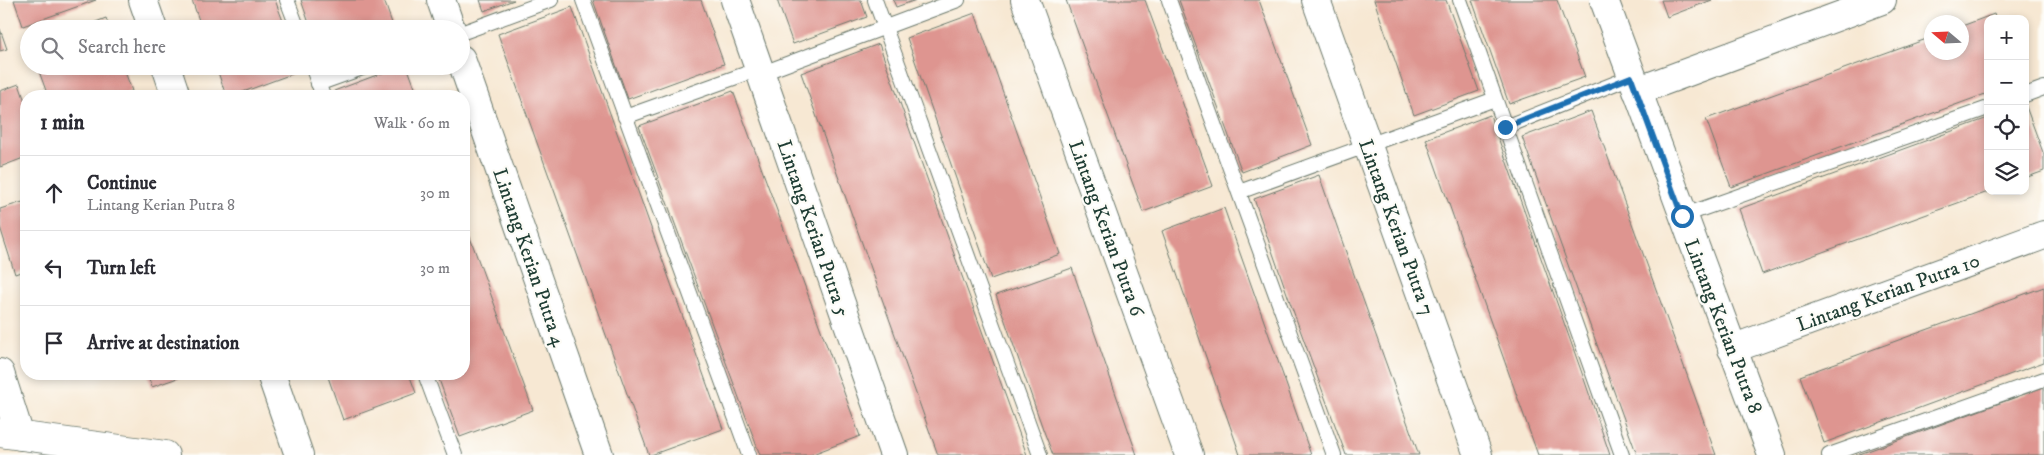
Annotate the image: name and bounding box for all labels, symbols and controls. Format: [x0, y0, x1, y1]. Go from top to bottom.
north arrow [1924, 15, 1969, 60]
map controls [1984, 15, 2029, 195]
button: + [1984, 15, 2029, 60]
search box [20, 20, 470, 75]
icon: search [38, 34, 66, 62]
text: Search here [78, 36, 166, 59]
button: − [1984, 60, 2029, 105]
button: locate [1984, 105, 2029, 150]
text: 1 min [40, 110, 84, 136]
text: Walk · 60 m [374, 113, 450, 133]
route end [1494, 116, 1517, 139]
street label: Lintang Kerian Putra 7 [1352, 136, 1439, 319]
street label: Lintang Kerian Putra 5 [771, 137, 855, 320]
street label: Lintang Kerian Putra 6 [1062, 137, 1149, 321]
button: layers [1984, 150, 2029, 195]
street label: Lintang Kerian Putra 4 [486, 165, 571, 350]
text: Continue [87, 172, 157, 195]
icon: ahead [40, 179, 68, 207]
text: 30 m [420, 183, 450, 203]
text: Lintang Kerian Putra 8 [87, 195, 235, 215]
route start [1671, 205, 1694, 228]
street label: Lintang Kerian Putra 8 [1678, 236, 1767, 417]
street label: Lintang Kerian Putra 10 [1793, 249, 1984, 338]
icon: left [40, 254, 68, 282]
text: Turn left [87, 257, 156, 280]
text: 30 m [420, 258, 450, 278]
icon: arrive [40, 329, 68, 357]
text: Arrive at destination [87, 332, 239, 355]

